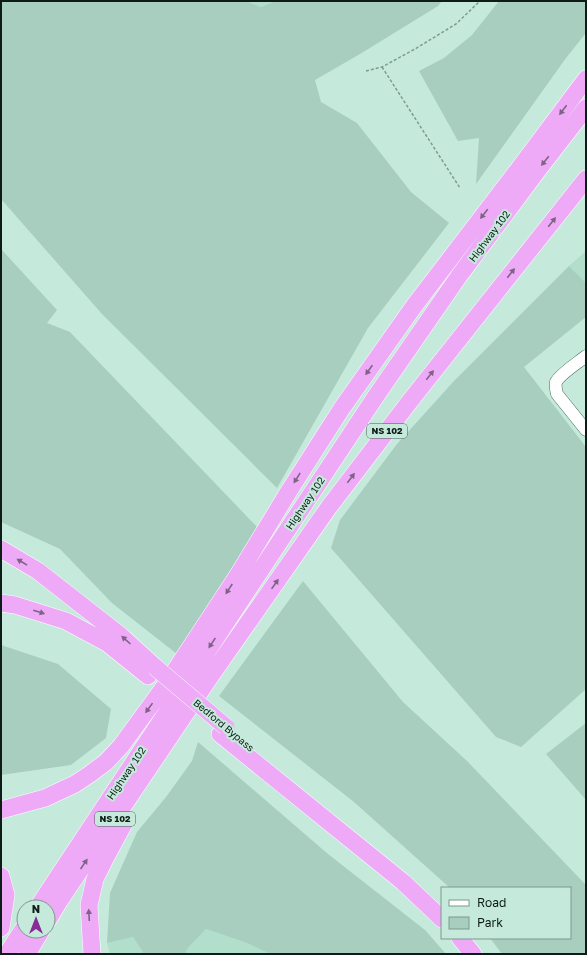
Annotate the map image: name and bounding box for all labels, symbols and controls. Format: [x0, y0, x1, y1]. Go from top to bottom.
one-way arrow [559, 105, 567, 116]
one-way arrow [541, 155, 549, 166]
street label: Highway 102 [466, 208, 512, 264]
one-way arrow [480, 208, 489, 219]
one-way arrow [548, 216, 557, 227]
one-way arrow [507, 268, 515, 279]
one-way arrow [365, 364, 373, 375]
one-way arrow [426, 370, 435, 381]
road number: NS 102 [367, 424, 407, 438]
one-way arrow [293, 473, 301, 483]
one-way arrow [347, 473, 355, 484]
street label: Highway 102 [283, 474, 327, 532]
one-way arrow [16, 558, 28, 565]
one-way arrow [271, 578, 279, 589]
one-way arrow [225, 584, 233, 594]
one-way arrow [33, 609, 45, 615]
one-way arrow [121, 636, 131, 645]
one-way arrow [208, 637, 216, 648]
street label: Bedford Bypass [191, 696, 257, 754]
one-way arrow [144, 703, 153, 714]
street label: Highway 102 [104, 744, 148, 802]
road number: NS 102 [95, 812, 135, 826]
one-way arrow [81, 858, 88, 870]
legend [441, 887, 571, 939]
text: Road [477, 895, 506, 910]
north arrow [16, 899, 56, 939]
text: N [32, 902, 40, 915]
one-way arrow [86, 909, 93, 921]
text: Park [477, 915, 503, 930]

